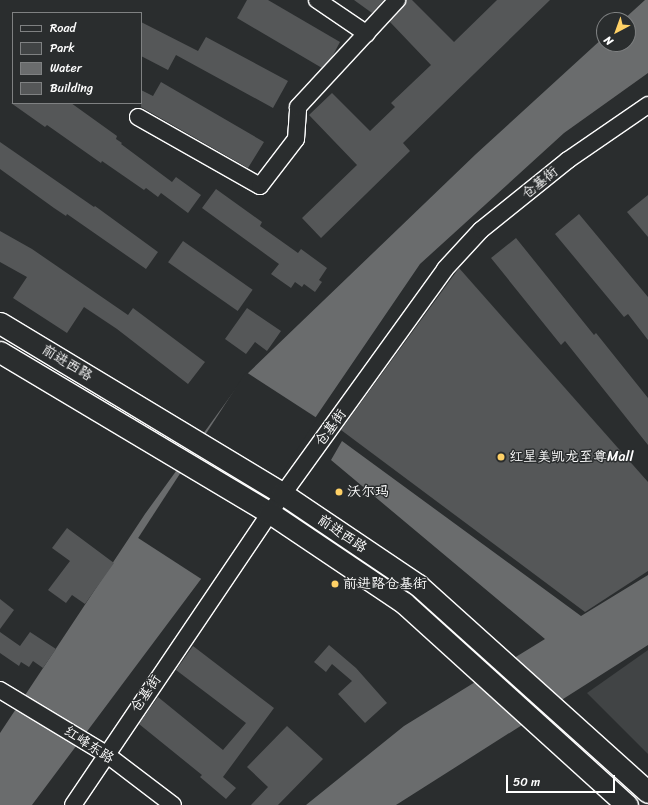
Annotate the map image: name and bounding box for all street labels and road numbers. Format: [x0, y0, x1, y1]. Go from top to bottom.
street label: 仓基街 [518, 163, 562, 203]
street label: 前进西路 [39, 341, 95, 385]
street label: 仓基街 [312, 406, 350, 450]
street label: 前进西路 [314, 511, 370, 557]
street label: 仓基街 [127, 672, 165, 716]
street label: 红峰东路 [61, 723, 117, 767]

